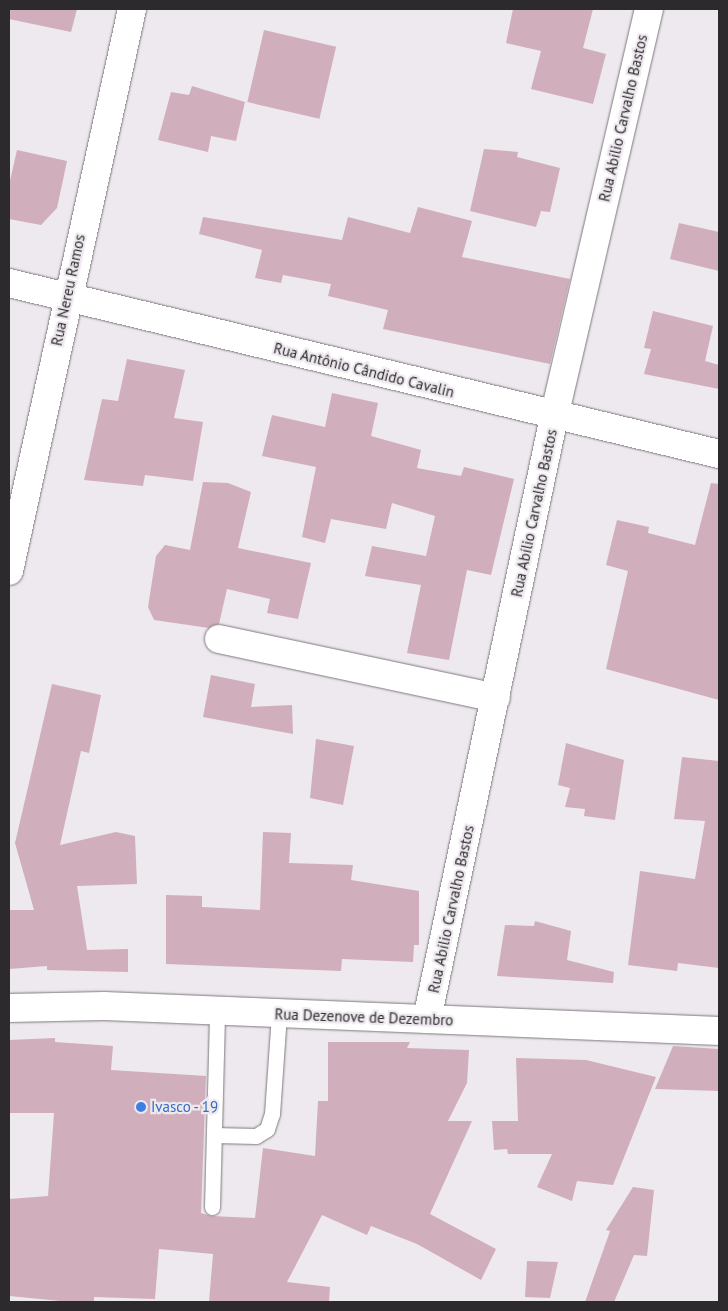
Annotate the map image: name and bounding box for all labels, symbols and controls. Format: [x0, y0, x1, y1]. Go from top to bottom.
street label: Rua Abílio Carvalho Bastos [595, 32, 651, 204]
street label: Rua Nereu Ramos [47, 233, 89, 347]
street label: Rua Antônio Cândido Cavalin [272, 339, 456, 401]
street label: Rua Abílio Carvalho Bastos [507, 427, 561, 599]
street label: Rua Abílio Carvalho Bastos [424, 823, 478, 995]
street label: Rua Dezenove de Dezembro [274, 1005, 454, 1029]
place label: Ivasco - 19 [151, 1098, 221, 1116]
marker: Ivasco - 19 [135, 1101, 147, 1113]

